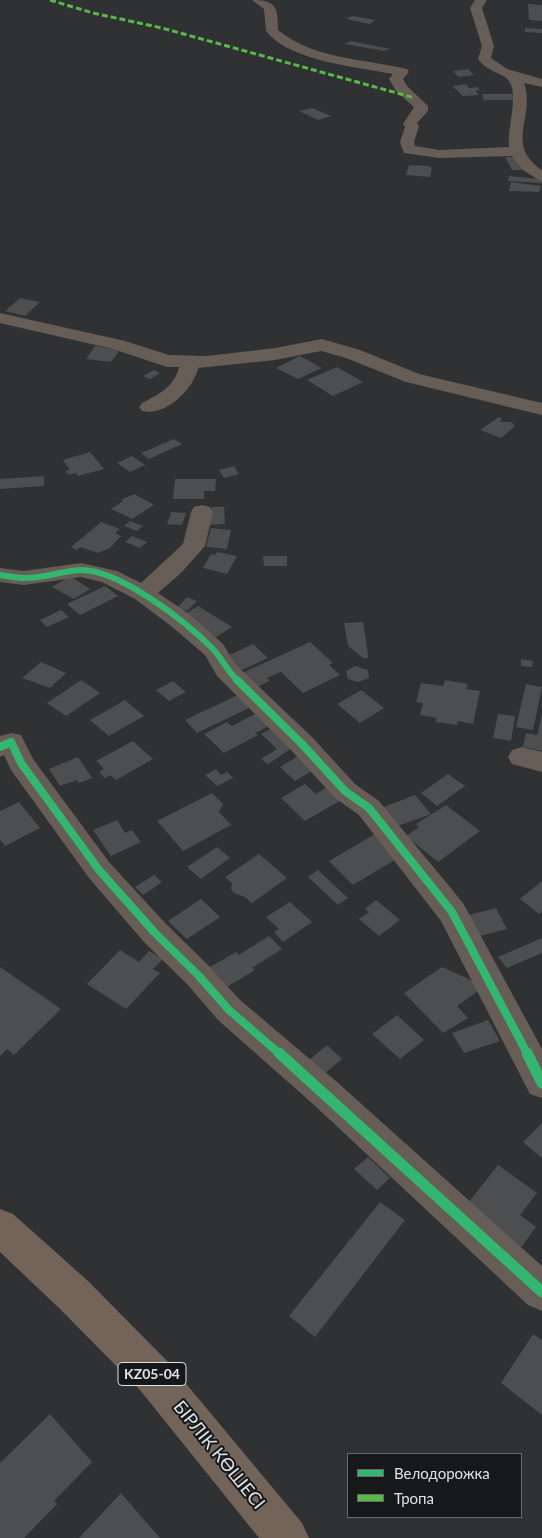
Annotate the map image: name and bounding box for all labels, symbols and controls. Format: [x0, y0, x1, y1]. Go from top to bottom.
road number: KZ05-04 [118, 1362, 186, 1386]
street label: БІРЛІК КӨШЕСІ [169, 1396, 269, 1514]
legend [347, 1453, 522, 1518]
text: Велодорожка [394, 1464, 490, 1482]
text: Тропа [394, 1489, 434, 1507]

